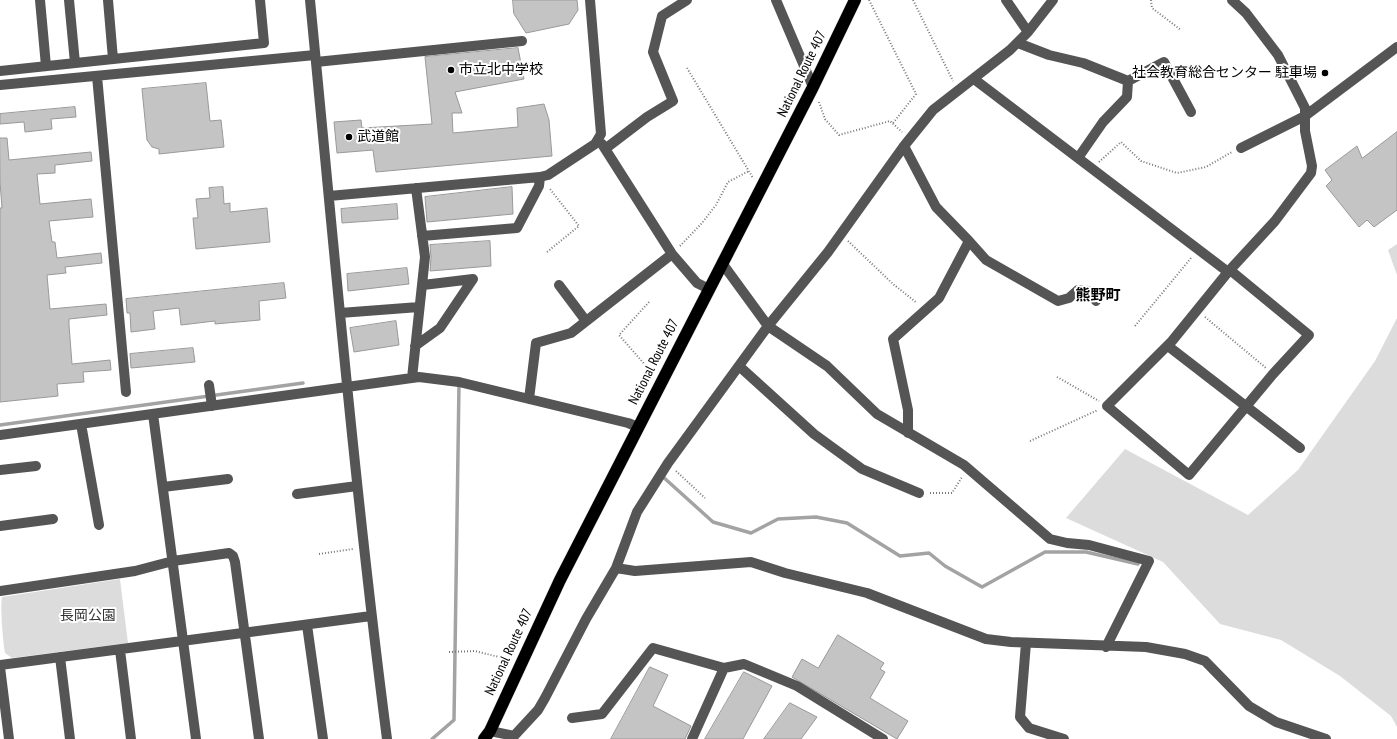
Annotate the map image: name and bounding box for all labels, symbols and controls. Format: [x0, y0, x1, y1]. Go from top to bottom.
street label: National Route 407 [774, 28, 830, 120]
place label: 市立北中学校 [459, 62, 543, 78]
marker: 市立北中学校 [446, 65, 456, 75]
place label: 社会教育総合センター 駐車場 [1132, 65, 1317, 81]
marker: 社会教育総合センター 駐車場 [1320, 68, 1330, 78]
place label: 武道館 [357, 129, 399, 145]
marker: 武道館 [344, 132, 354, 142]
district label: 熊野町 [1076, 287, 1120, 305]
street label: National Route 407 [625, 316, 683, 408]
street label: National Route 407 [482, 606, 536, 698]
park label: 長岡公園 [60, 608, 116, 624]

